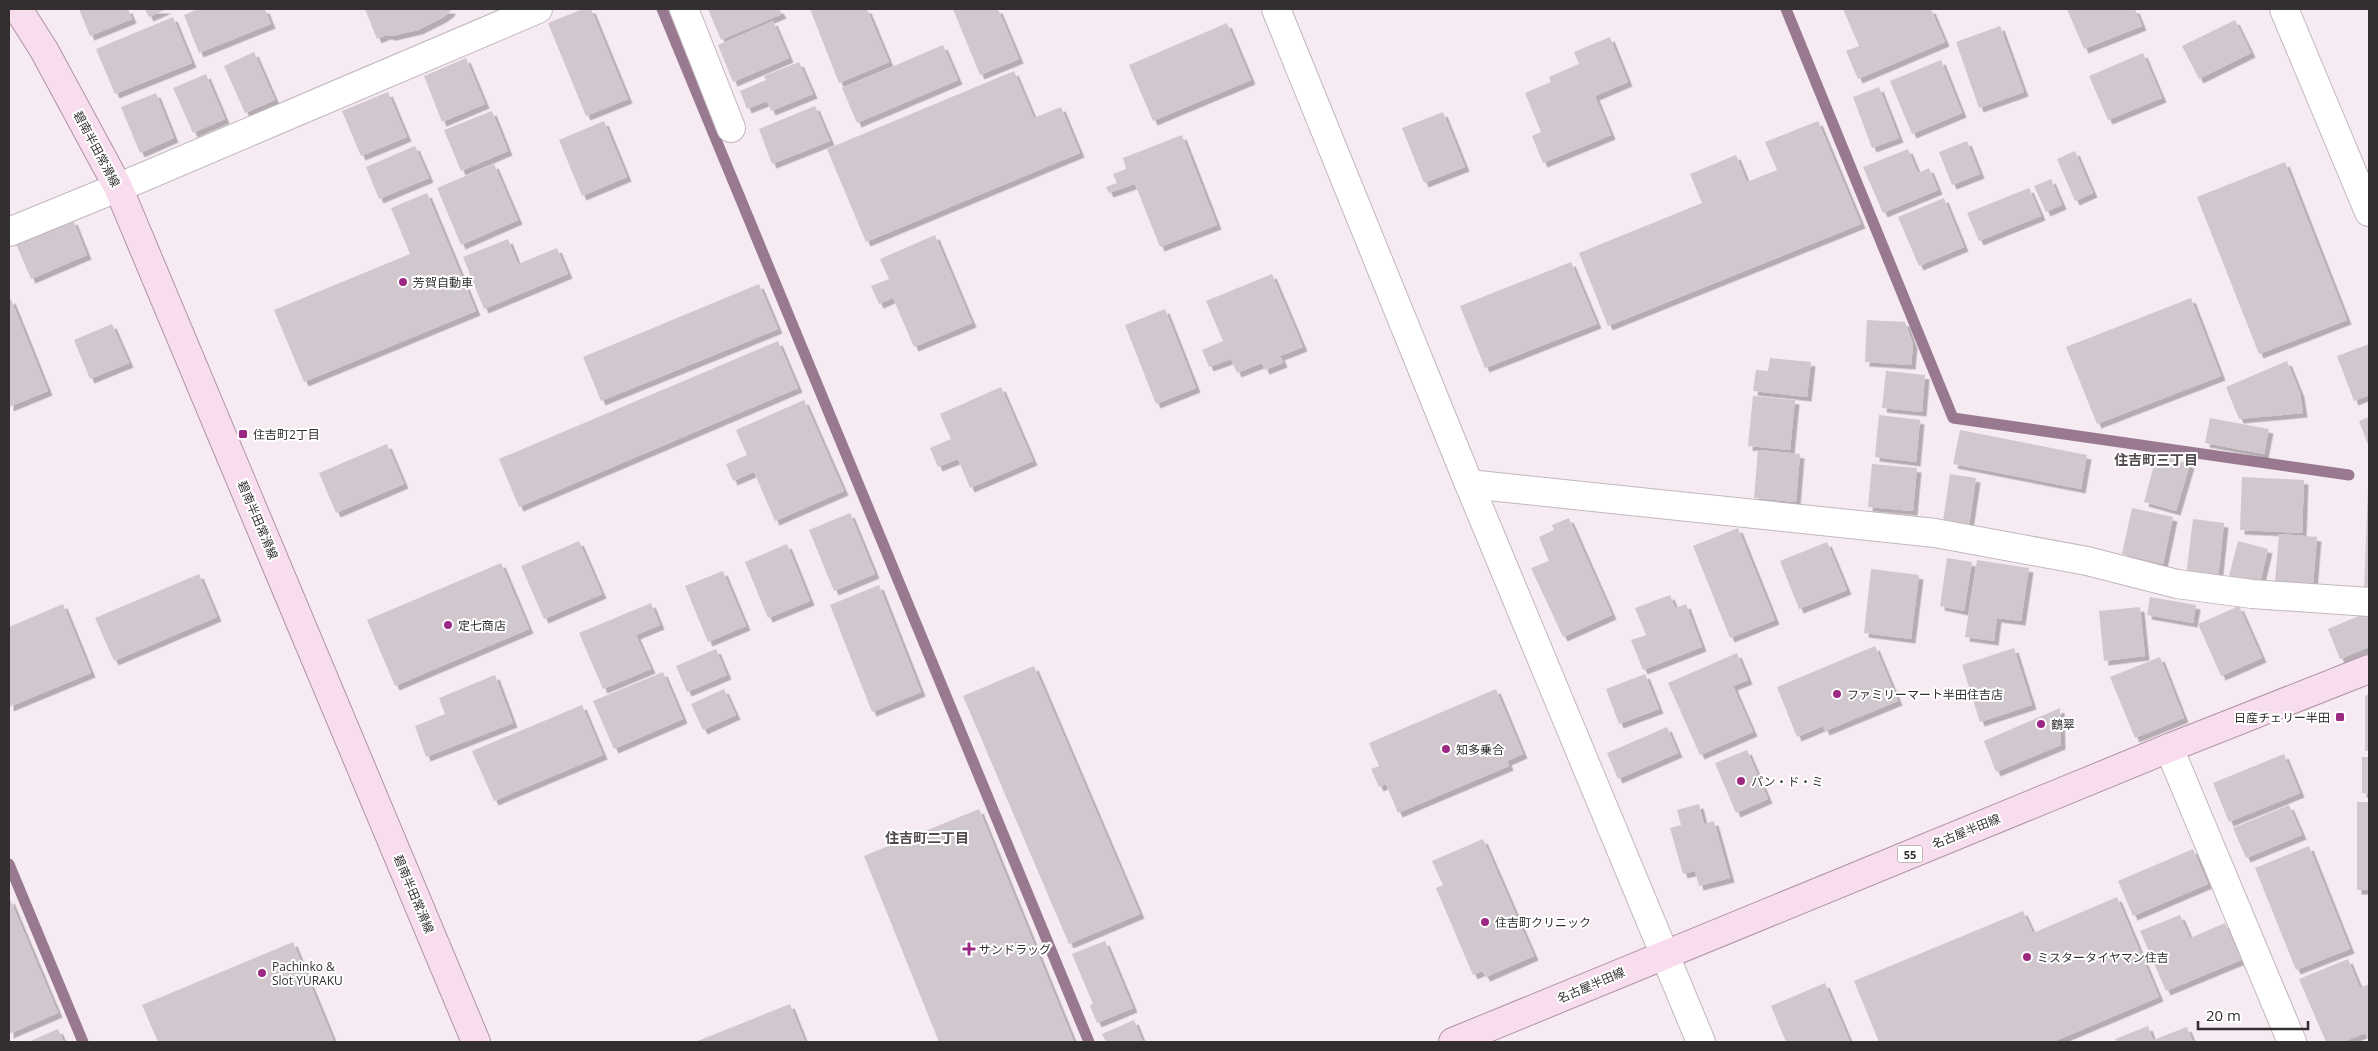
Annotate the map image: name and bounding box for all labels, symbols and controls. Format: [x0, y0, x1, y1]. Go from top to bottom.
street label: 碧南半田常滑線 [70, 108, 124, 190]
place label: 芳賀自動車 [413, 274, 473, 291]
marker: 芳賀自動車 [397, 276, 409, 288]
place label: 住吉町2丁目 [253, 426, 320, 443]
marker: 住吉町2丁目 [237, 428, 249, 440]
district label: 住吉町三丁目 [2114, 450, 2198, 469]
street label: 碧南半田常滑線 [234, 478, 282, 562]
place label: 定七商店 [458, 617, 506, 634]
marker: 定七商店 [442, 619, 454, 631]
place label: ファミリーマート半田住吉店 [1847, 686, 2003, 703]
marker: ファミリーマート半田住吉店 [1831, 688, 1843, 700]
place label: 日産チェリー半田 [2234, 709, 2330, 726]
marker: 日産チェリー半田 [2334, 711, 2346, 723]
place label: 鶴翠 [2051, 716, 2075, 733]
marker: 鶴翠 [2035, 718, 2047, 730]
place label: 知多乗合 [1456, 741, 1504, 758]
marker: 知多乗合 [1440, 743, 1452, 755]
place label: パン・ド・ミ [1751, 773, 1824, 790]
marker: パン・ド・ミ [1735, 775, 1747, 787]
street label: 名古屋半田線 [1929, 810, 2003, 852]
district label: 住吉町二丁目 [885, 828, 969, 847]
road number: 55 [1898, 846, 1922, 862]
street label: 碧南半田常滑線 [390, 852, 438, 936]
place label: 住吉町クリニック [1495, 914, 1591, 931]
marker: 住吉町クリニック [1479, 916, 1491, 928]
place label: サンドラッグ [979, 941, 1051, 958]
marker: サンドラッグ [963, 943, 975, 955]
place label: ミスタータイヤマン住吉 [2037, 949, 2169, 966]
marker: ミスタータイヤマン住吉 [2021, 951, 2033, 963]
place label: Pachinko & Slot YURAKU [272, 958, 343, 989]
street label: 名古屋半田線 [1555, 963, 1627, 1007]
marker: Pachinko & Slot YURAKU [256, 967, 268, 979]
scale bar [2198, 998, 2308, 1030]
text: 20 m [2206, 1005, 2241, 1025]

